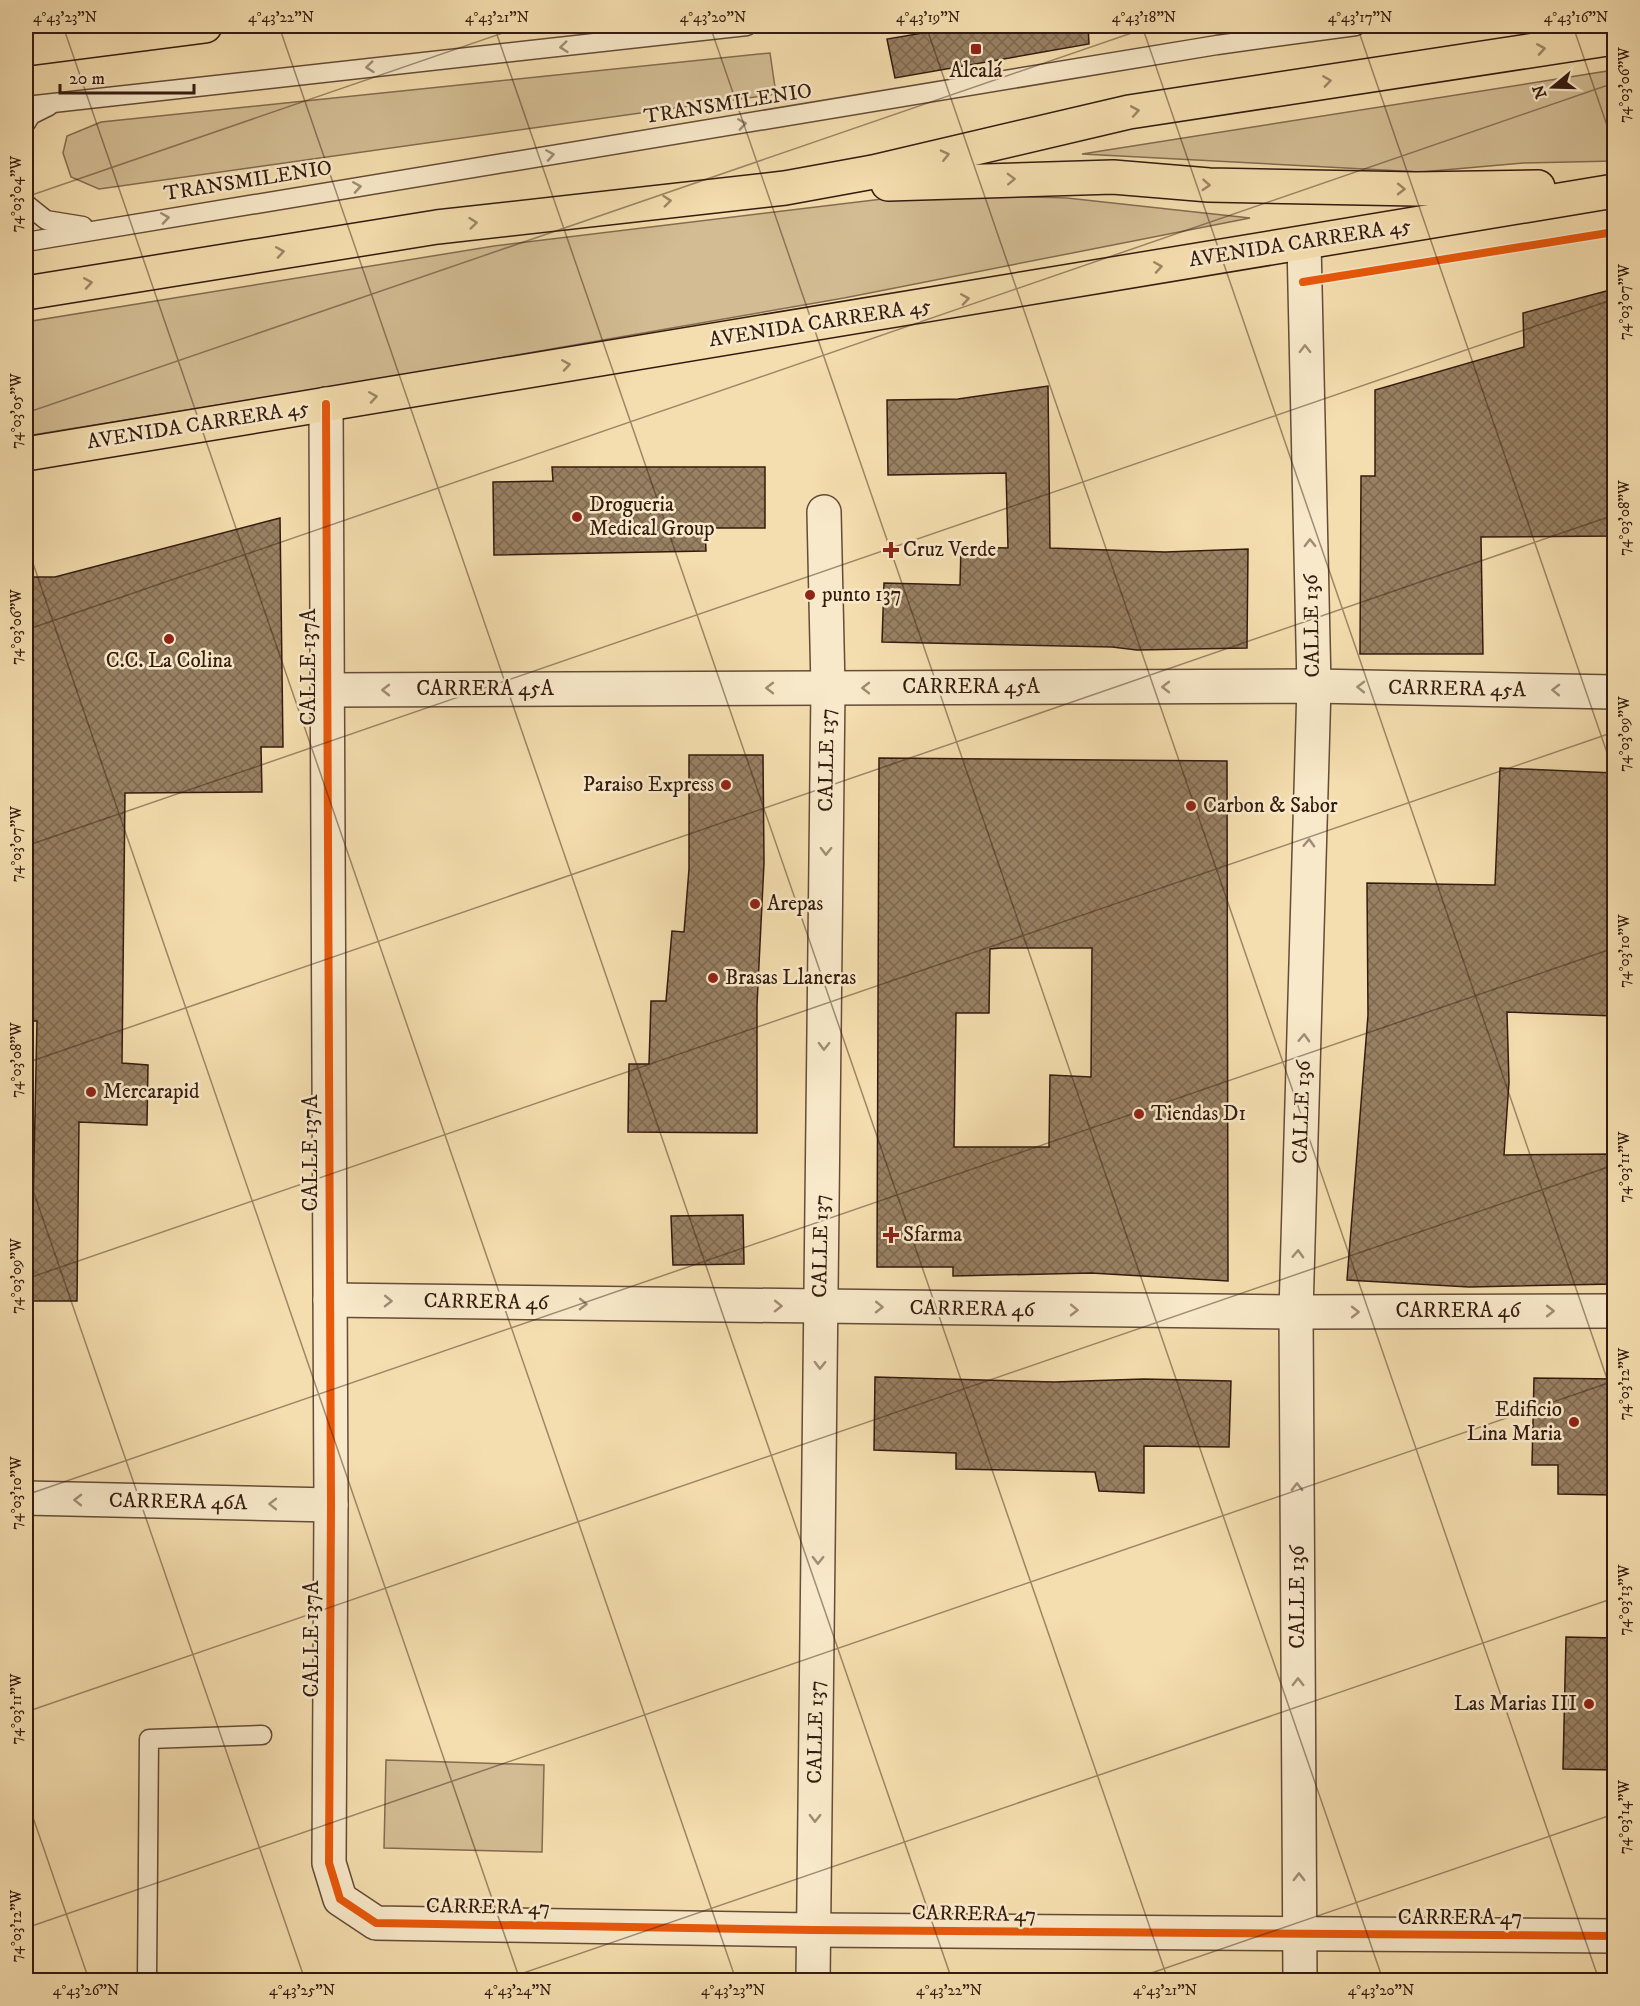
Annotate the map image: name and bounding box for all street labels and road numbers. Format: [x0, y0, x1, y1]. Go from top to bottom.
street label: TRANSMILENIO [642, 78, 814, 130]
street label: TRANSMILENIO [162, 155, 334, 207]
street label: AVENIDA CARRERA 45 [1187, 213, 1413, 273]
street label: AVENIDA CARRERA 45 [707, 293, 933, 353]
street label: AVENIDA CARRERA 45 [85, 395, 311, 455]
street label: CALLE 136 [1298, 573, 1326, 678]
street label: CALLE 137A [296, 608, 322, 725]
street label: CARRERA 45A [902, 674, 1040, 700]
street label: CARRERA 45A [1388, 675, 1527, 703]
street label: CARRERA 45A [416, 676, 554, 702]
street label: CALLE 137 [813, 708, 841, 812]
street label: CALLE 136 [1287, 1059, 1317, 1164]
street label: CALLE 137A [298, 1094, 324, 1211]
street label: CALLE 137 [807, 1194, 835, 1298]
street label: CARRERA 46 [423, 1288, 550, 1316]
street label: CARRERA 46 [909, 1295, 1036, 1323]
street label: CARRERA 46 [1396, 1298, 1522, 1324]
street label: CARRERA 46A [109, 1488, 248, 1516]
street label: CALLE 136 [1285, 1544, 1311, 1649]
street label: CALLE 137A [299, 1580, 325, 1697]
street label: CALLE 137 [802, 1680, 830, 1784]
street label: CARRERA 47 [426, 1893, 550, 1921]
street label: CARRERA 47 [912, 1900, 1036, 1928]
street label: CARRERA 47 [1398, 1905, 1522, 1931]

